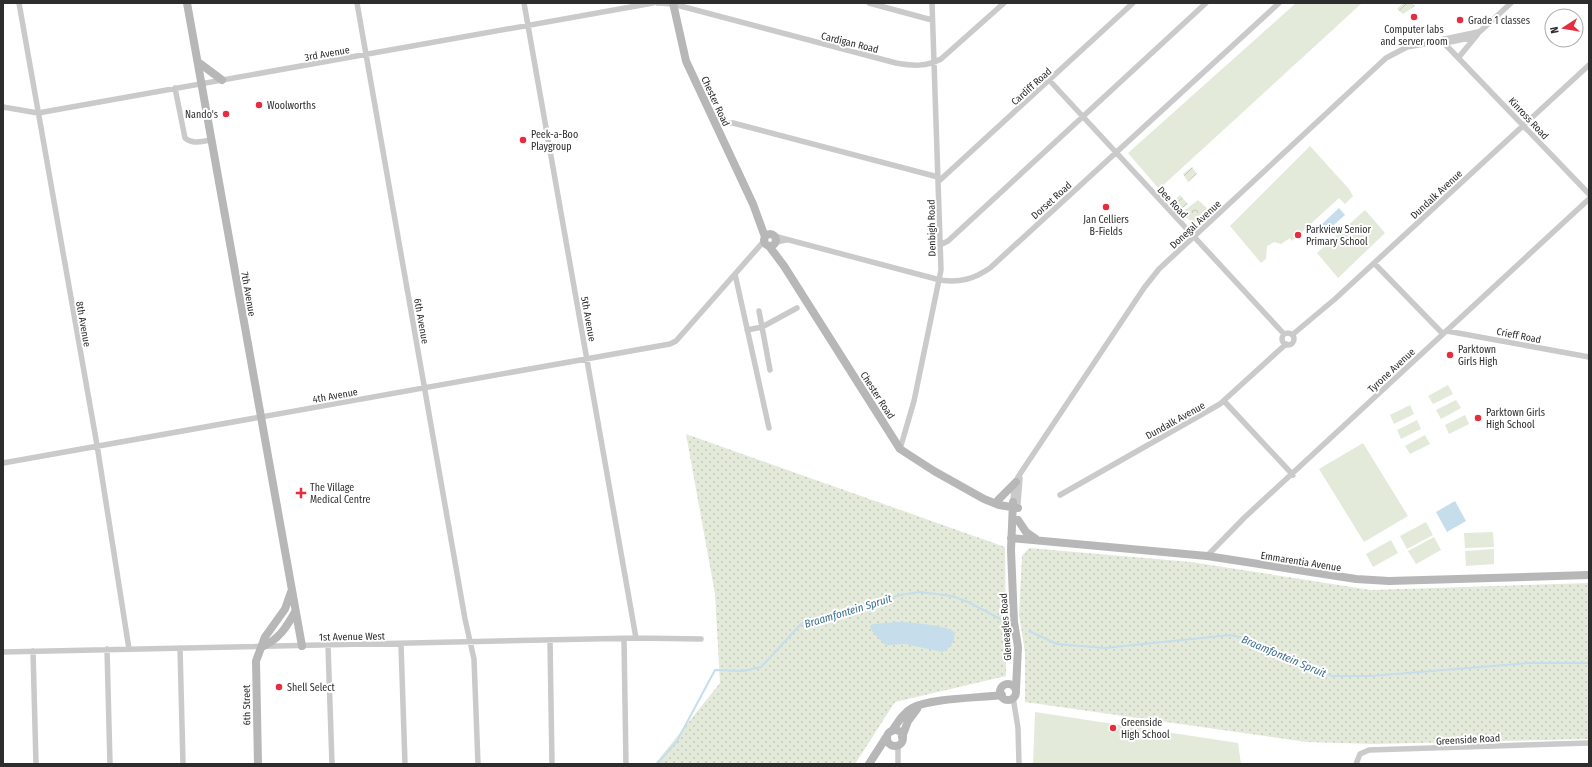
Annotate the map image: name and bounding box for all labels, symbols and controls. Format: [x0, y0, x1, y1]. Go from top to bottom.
north arrow [1544, 8, 1584, 48]
marker: Computer labs and server room [1409, 12, 1419, 22]
marker: Grade 1 classes [1455, 15, 1465, 25]
place label: Grade 1 classes [1468, 15, 1530, 27]
place label: Computer labs and server room [1380, 24, 1448, 48]
text: N [1548, 25, 1562, 35]
street label: Cardigan Road [820, 30, 880, 56]
street label: 3rd Avenue [304, 44, 351, 64]
street label: Cardiff Road [1009, 65, 1054, 108]
street label: Chester Road [698, 74, 732, 128]
street label: Kinross Road [1506, 95, 1551, 142]
marker: Woolworths [254, 100, 264, 110]
place label: Woolworths [267, 100, 316, 112]
place label: Nando's [185, 109, 218, 121]
marker: Nando's [221, 109, 231, 119]
place label: Peek-a-Boo Playgroup [531, 129, 578, 153]
marker: Peek-a-Boo Playgroup [518, 135, 528, 145]
street label: Dundalk Avenue [1408, 168, 1465, 222]
street label: Dorset Road [1029, 180, 1074, 222]
street label: Dee Road [1155, 184, 1190, 221]
street label: Donegal Avenue [1168, 198, 1224, 252]
street label: Denbigh Road [926, 199, 938, 257]
marker: Jan Celliers B-Fields [1101, 202, 1111, 212]
place label: Jan Celliers B-Fields [1083, 214, 1129, 238]
place label: Parkview Senior Primary School [1306, 224, 1372, 248]
marker: Parkview Senior Primary School [1293, 230, 1303, 240]
street label: 7th Avenue [238, 271, 258, 317]
street label: 5th Avenue [578, 296, 598, 343]
street label: 6th Avenue [411, 298, 431, 345]
street label: 8th Avenue [73, 301, 93, 348]
street label: Crieff Road [1496, 326, 1542, 346]
place label: Parktown Girls High [1458, 344, 1498, 368]
street label: Tyrone Avenue [1366, 346, 1418, 396]
marker: Parktown Girls High [1445, 350, 1455, 360]
street label: Chester Road [857, 370, 897, 421]
street label: 4th Avenue [312, 386, 359, 406]
street label: Dundalk Avenue [1144, 400, 1207, 442]
place label: Parktown Girls High School [1486, 407, 1545, 431]
marker: Parktown Girls High School [1473, 413, 1483, 423]
place label: The Village Medical Centre [310, 482, 370, 506]
marker: The Village Medical Centre [295, 487, 307, 499]
street label: Emmarentia Avenue [1260, 550, 1342, 574]
water label: Braamfontein Spruit [803, 592, 894, 631]
street label: Gleneagles Road [998, 593, 1014, 661]
street label: 1st Avenue West [319, 630, 386, 644]
water label: Braamfontein Spruit [1240, 633, 1328, 680]
marker: Shell Select [274, 682, 284, 692]
place label: Shell Select [287, 682, 336, 694]
street label: 6th Street [241, 684, 253, 725]
place label: Greenside High School [1121, 717, 1170, 741]
marker: Greenside High School [1108, 723, 1118, 733]
street label: Greenside Road [1436, 732, 1500, 748]

